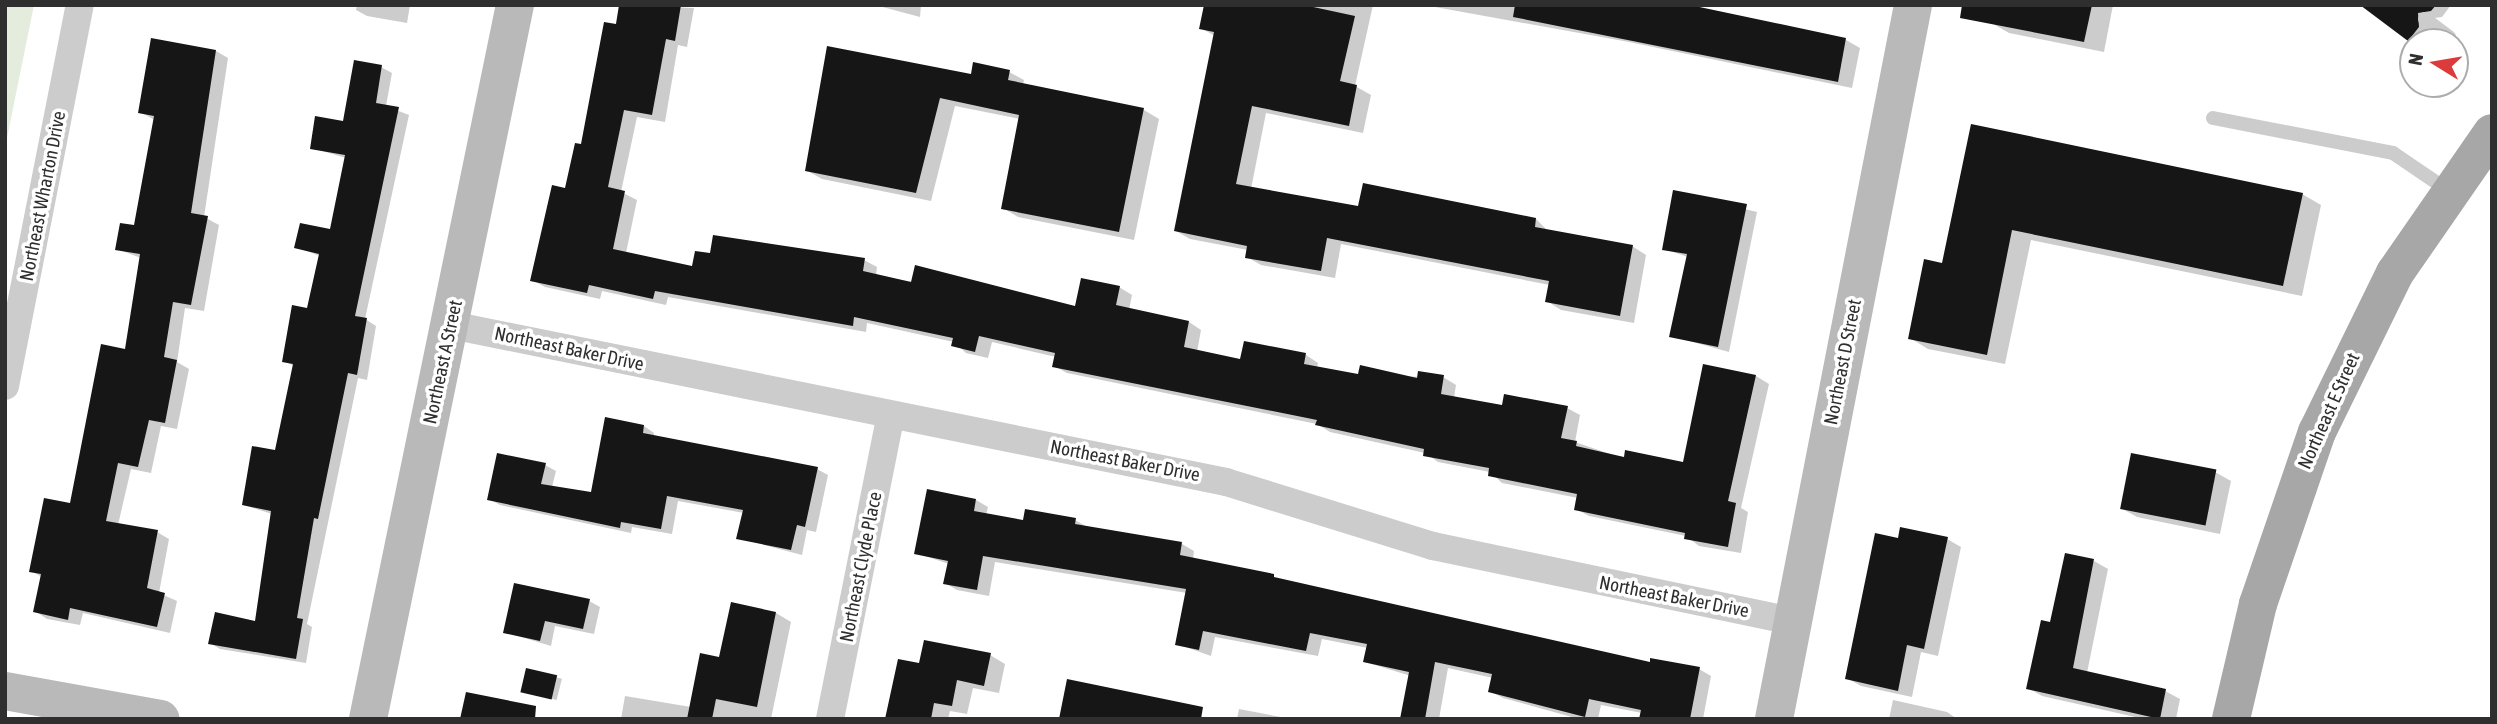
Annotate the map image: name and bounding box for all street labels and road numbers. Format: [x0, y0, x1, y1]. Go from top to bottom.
street label: Northeast Wharton Drive [15, 109, 71, 283]
street label: Northeast D Street [1820, 297, 1866, 427]
street label: Northeast A Street [419, 298, 467, 426]
street label: Northeast Baker Drive [492, 322, 646, 376]
street label: Northeast E Street [2293, 349, 2365, 473]
street label: Northeast Baker Drive [1048, 435, 1202, 487]
street label: Northeast Clyde Place [835, 490, 887, 644]
street label: Northeast Baker Drive [1597, 571, 1751, 623]

